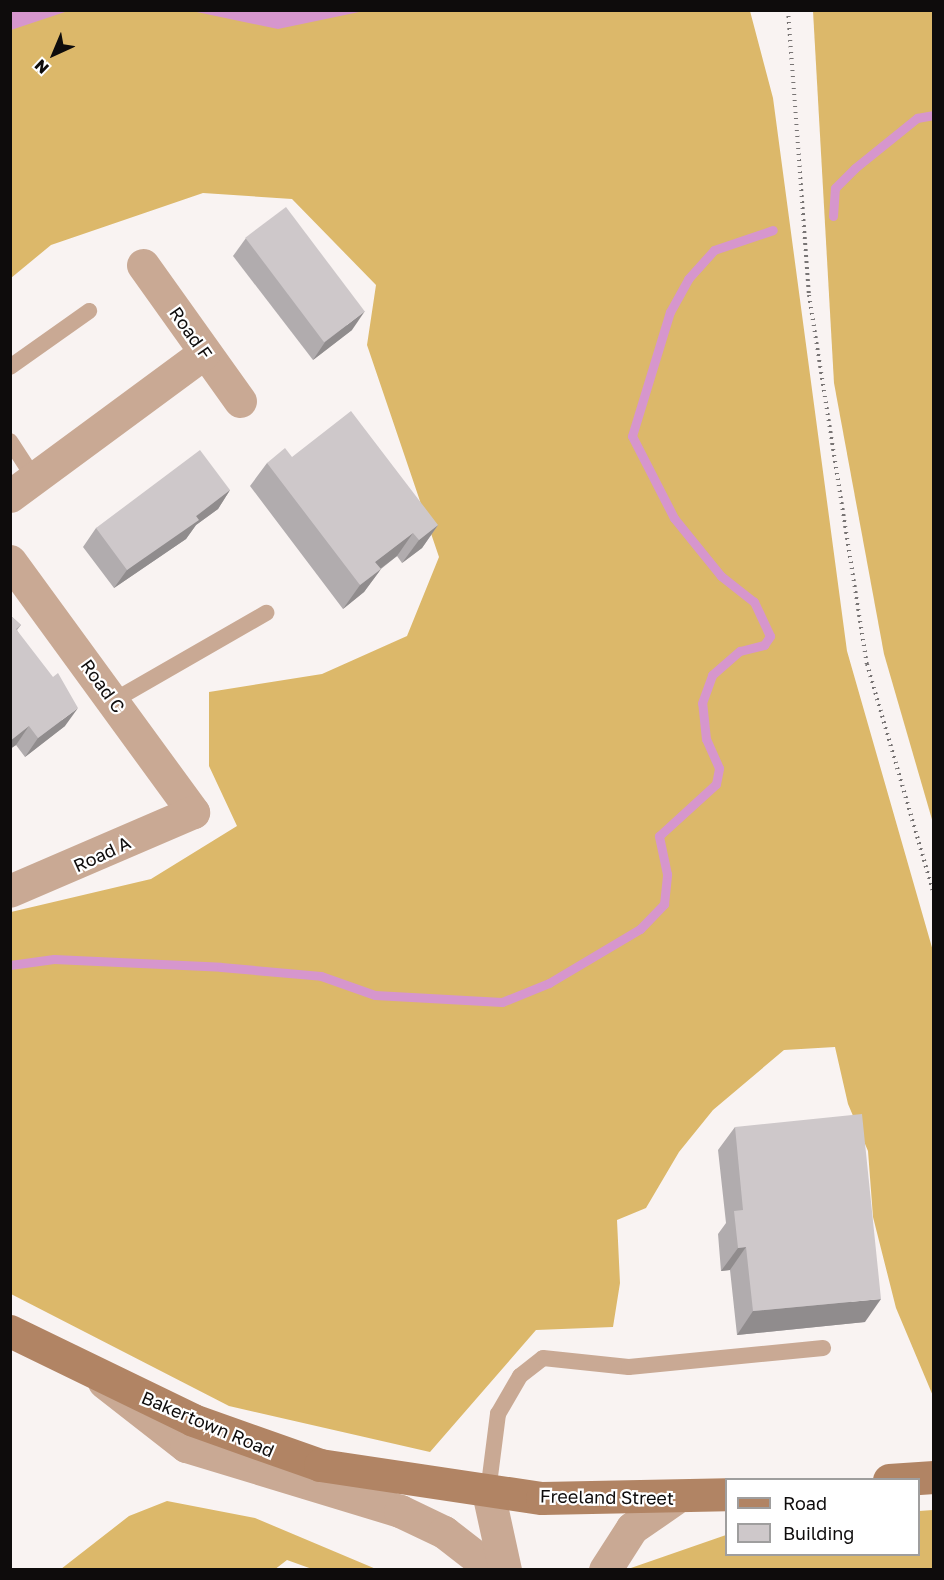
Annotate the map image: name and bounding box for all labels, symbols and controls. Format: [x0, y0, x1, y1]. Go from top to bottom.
north arrow [24, 24, 84, 84]
text: N [30, 56, 53, 78]
street label: Road F [165, 303, 217, 363]
street label: Road C [76, 655, 130, 717]
street label: Road A [70, 831, 134, 877]
street label: Bakertown Road [138, 1386, 278, 1462]
legend [725, 1478, 920, 1556]
street label: Freeland Street [540, 1485, 674, 1509]
text: Road [783, 1492, 827, 1514]
text: Building [783, 1522, 854, 1544]

